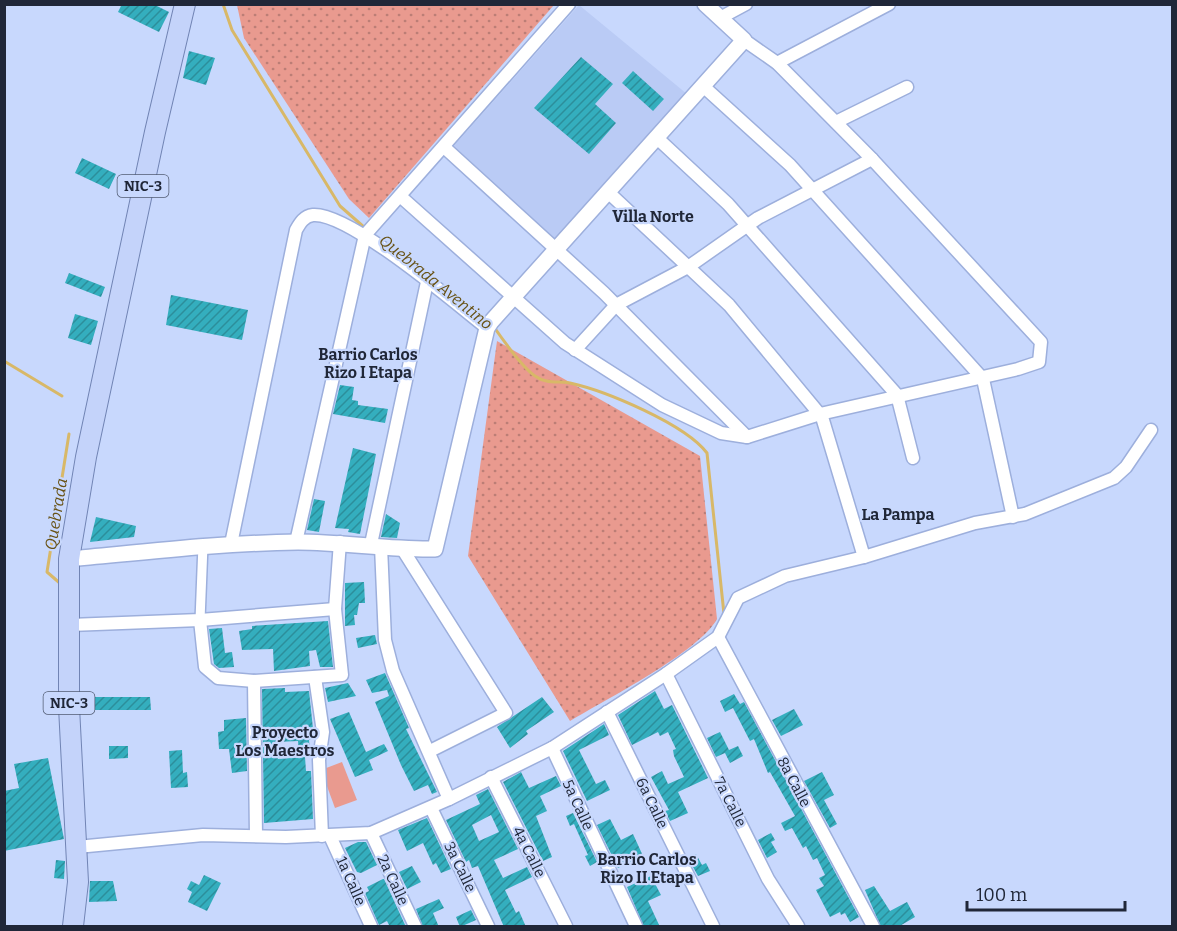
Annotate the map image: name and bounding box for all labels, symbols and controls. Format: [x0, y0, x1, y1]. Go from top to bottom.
road number: NIC-3 [118, 175, 168, 197]
district label: Villa Norte [612, 207, 694, 226]
water label: Quebrada Aventino [376, 231, 497, 334]
district label: Barrio Carlos Rizo I Etapa [318, 345, 418, 382]
water label: Quebrada [41, 477, 71, 551]
district label: La Pampa [861, 505, 935, 524]
road number: NIC-3 [44, 692, 94, 714]
district label: Proyecto Los Maestros [236, 723, 335, 760]
street label: 8a Calle [773, 754, 815, 810]
street label: 7a Calle [710, 774, 750, 830]
street label: 6a Calle [632, 775, 672, 831]
street label: 5a Calle [559, 777, 597, 833]
street label: 4a Calle [509, 824, 549, 880]
street label: 3a Calle [440, 839, 480, 895]
district label: Barrio Carlos Rizo II Etapa [597, 850, 697, 887]
street label: 2a Calle [373, 852, 413, 908]
street label: 1a Calle [332, 854, 370, 908]
scale bar [967, 874, 1124, 912]
text: 100 m [976, 884, 1027, 906]

